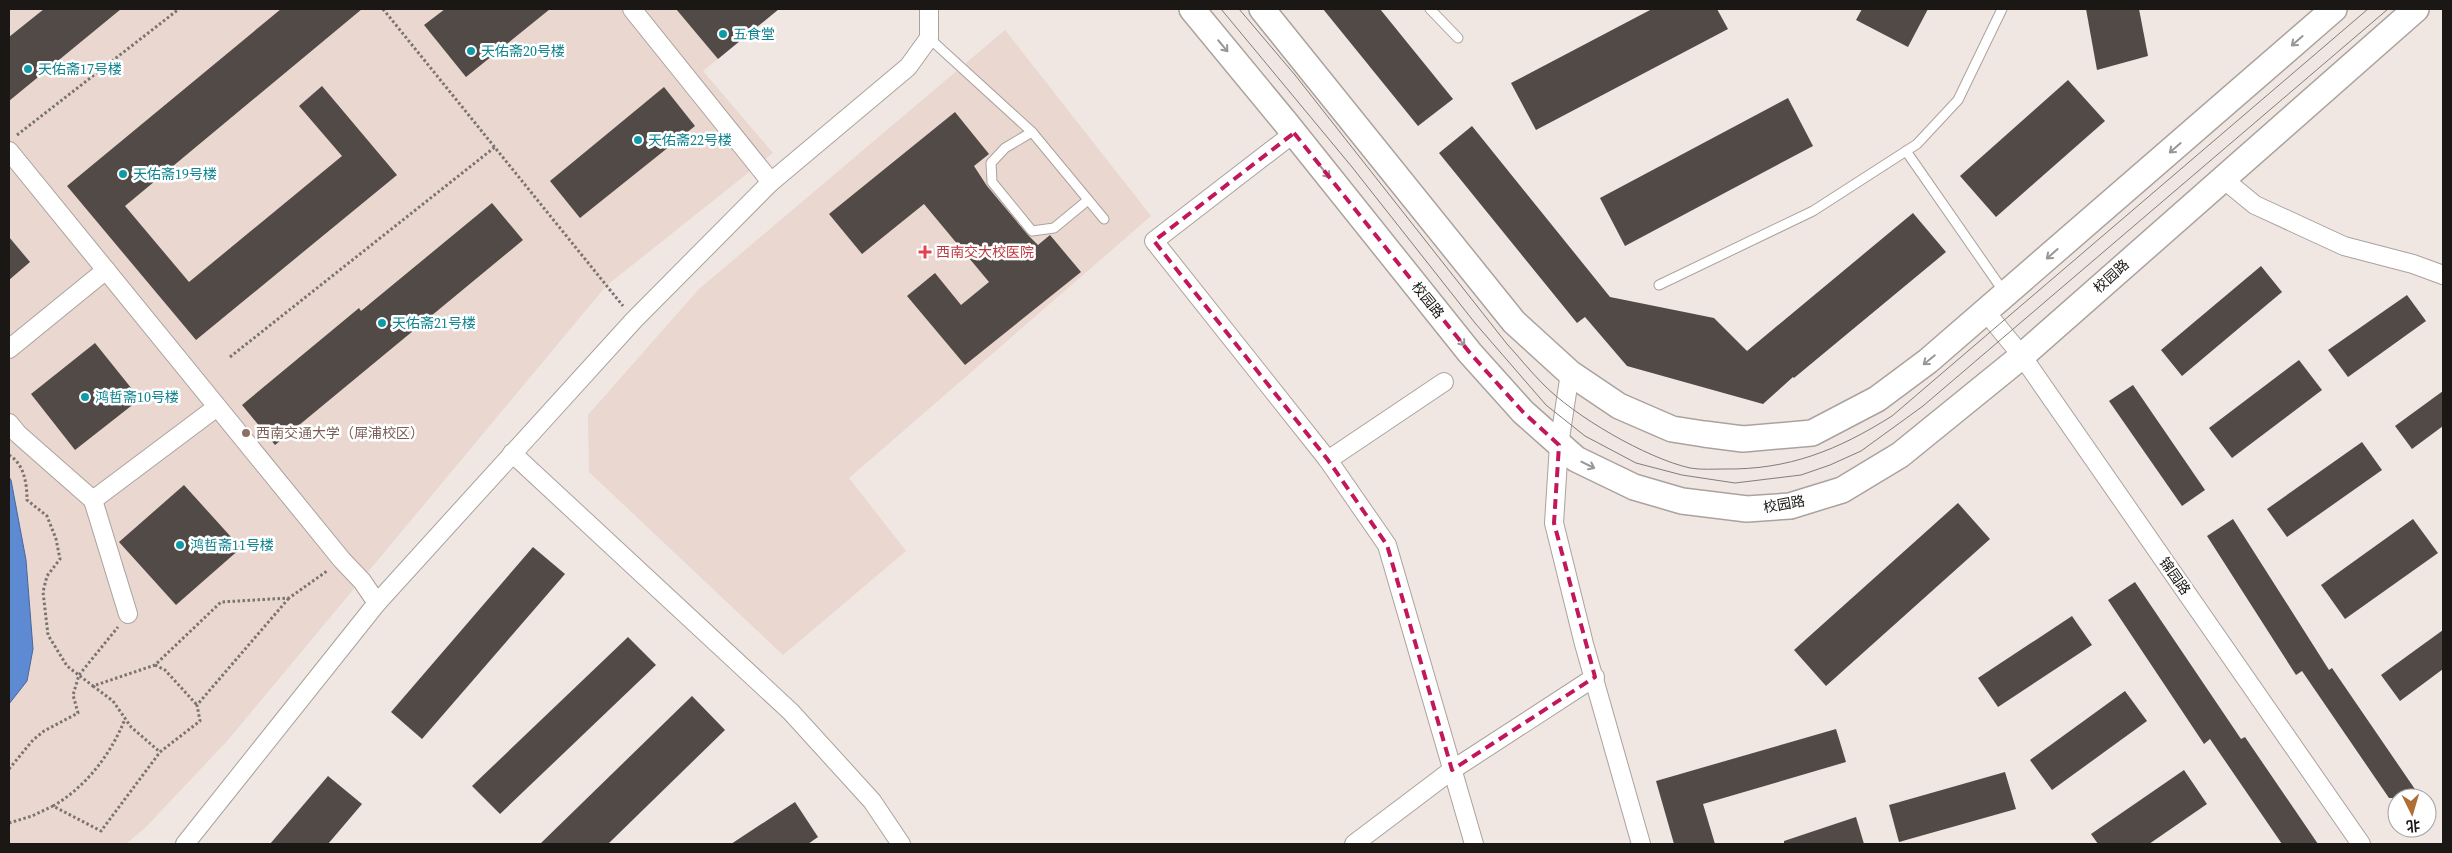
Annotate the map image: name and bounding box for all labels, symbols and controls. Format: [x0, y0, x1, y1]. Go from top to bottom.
place label: 五食堂 [733, 24, 775, 44]
marker: 五食堂 [717, 28, 729, 40]
one-way arrow [2291, 35, 2304, 47]
one-way arrow [1217, 40, 1228, 53]
place label: 天佑斋20号楼 [481, 41, 565, 61]
marker: 天佑斋20号楼 [465, 45, 477, 57]
place label: 天佑斋17号楼 [38, 59, 122, 79]
marker: 天佑斋17号楼 [22, 63, 34, 75]
place label: 天佑斋22号楼 [648, 130, 732, 150]
marker: 天佑斋22号楼 [632, 134, 644, 146]
one-way arrow [2168, 142, 2181, 153]
place label: 天佑斋19号楼 [133, 164, 217, 184]
one-way arrow [1320, 165, 1331, 178]
marker: 天佑斋19号楼 [117, 168, 129, 180]
place label: 西南交大校医院 [936, 242, 1034, 262]
marker: 西南交大校医院 [918, 245, 932, 259]
one-way arrow [2046, 249, 2059, 260]
street label: 校园路 [2089, 255, 2133, 297]
street label: 校园路 [1407, 277, 1449, 323]
place label: 天佑斋21号楼 [392, 313, 476, 333]
marker: 天佑斋21号楼 [376, 317, 388, 329]
one-way arrow [1454, 334, 1465, 347]
one-way arrow [1923, 355, 1936, 366]
place label: 鸿哲斋10号楼 [95, 387, 179, 407]
marker: 鸿哲斋10号楼 [79, 391, 91, 403]
place label: 西南交通大学（犀浦校区） [256, 423, 424, 443]
marker: 西南交通大学（犀浦校区） [240, 427, 252, 439]
one-way arrow [1580, 461, 1595, 470]
street label: 校园路 [1762, 491, 1806, 517]
place label: 鸿哲斋11号楼 [190, 535, 274, 555]
marker: 鸿哲斋11号楼 [174, 539, 186, 551]
street label: 锦园路 [2155, 553, 2195, 599]
north arrow [2387, 788, 2437, 838]
text: 北 [2405, 815, 2421, 837]

